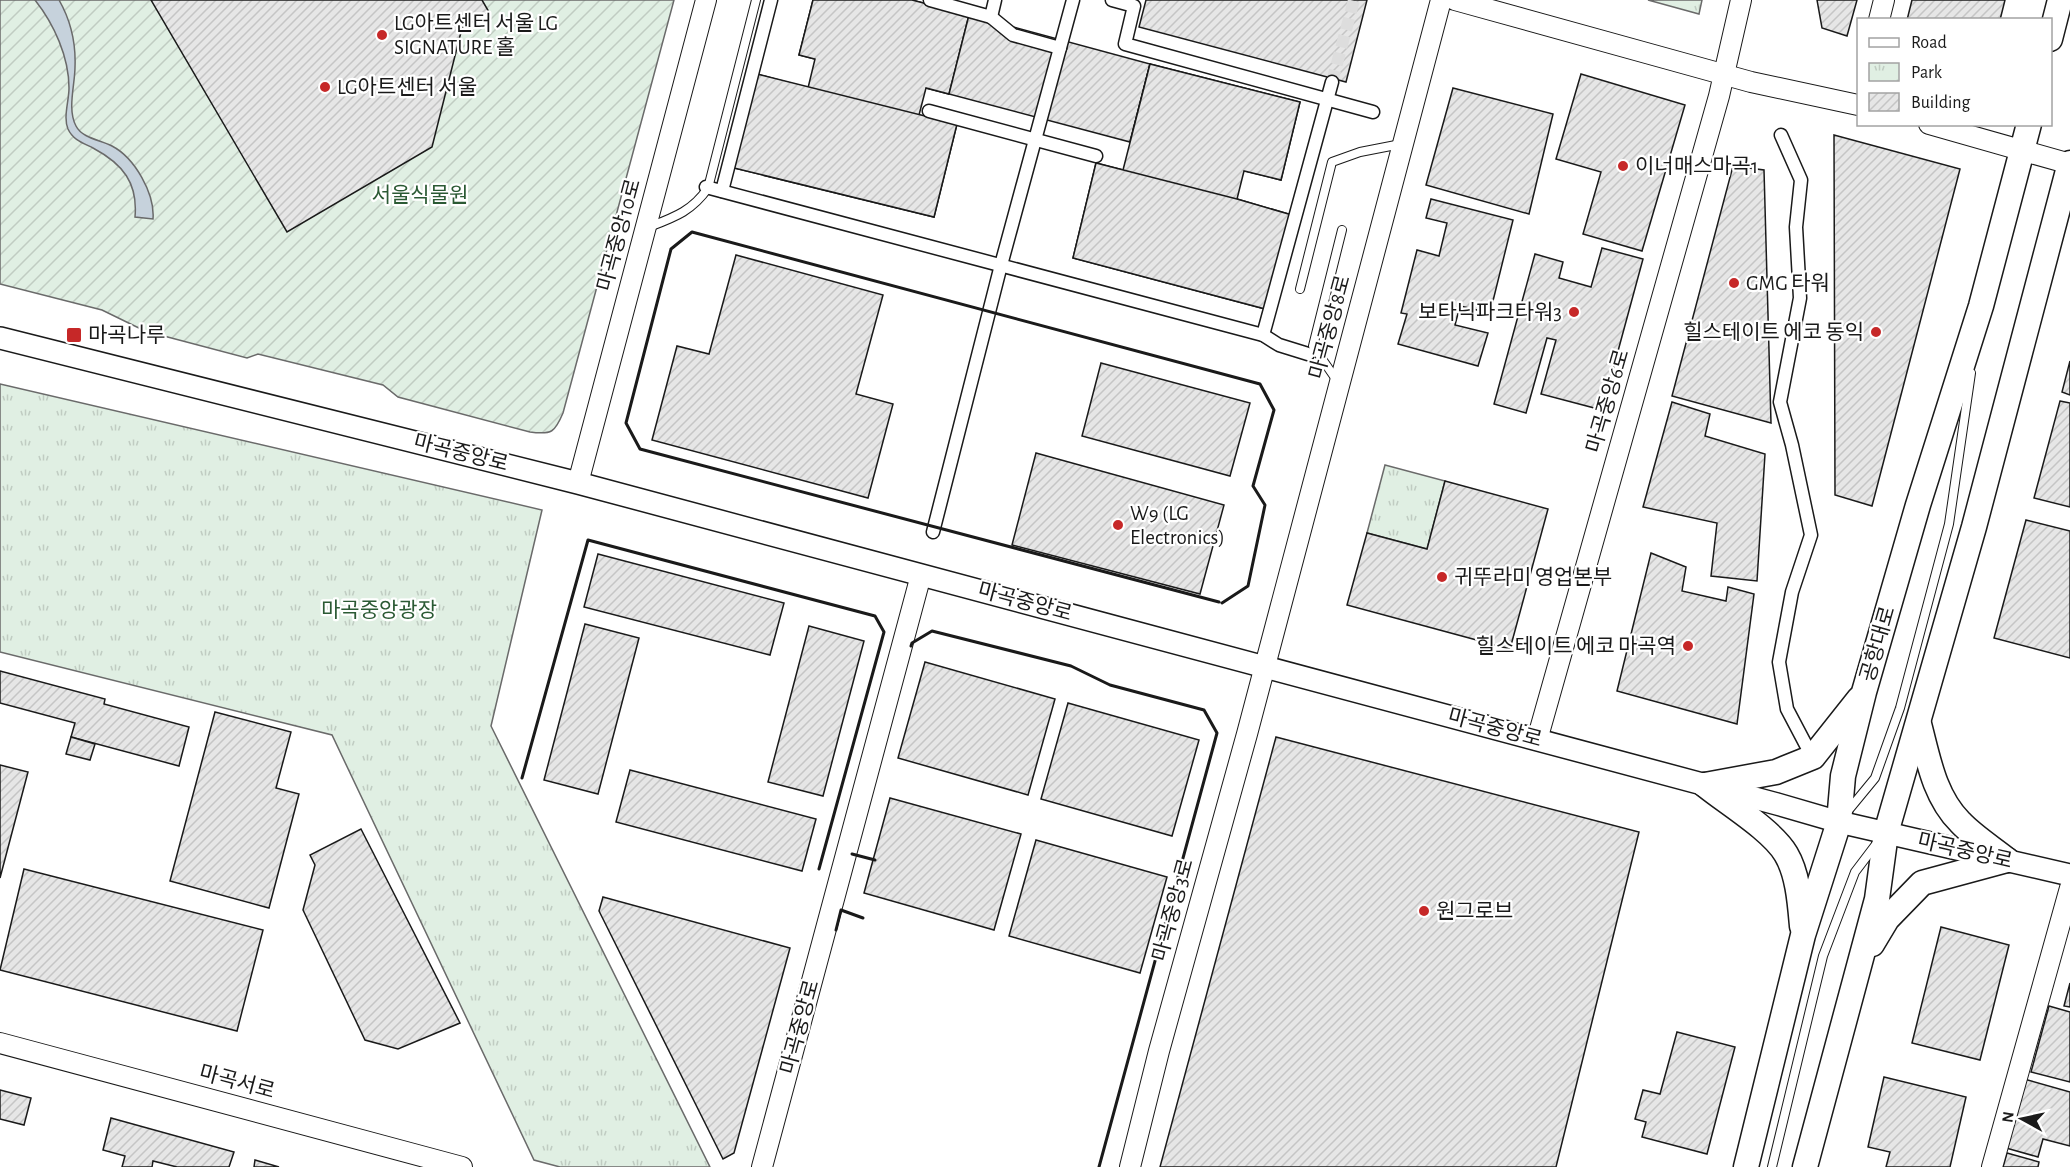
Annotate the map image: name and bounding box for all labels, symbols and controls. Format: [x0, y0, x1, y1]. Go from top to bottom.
place label: LG아트센터 서울 LG SIGNATURE 홀 [394, 12, 558, 58]
legend [1857, 18, 2052, 126]
marker: LG아트센터 서울 LG SIGNATURE 홀 [375, 28, 389, 42]
text: Road [1911, 34, 1947, 52]
text: Park [1911, 64, 1943, 82]
place label: LG아트센터 서울 [337, 76, 477, 98]
marker: LG아트센터 서울 [318, 80, 332, 94]
text: Building [1911, 94, 1971, 112]
place label: 이너매스마곡1 [1635, 155, 1758, 177]
marker: 이너매스마곡1 [1616, 159, 1630, 173]
street label: 마곡중앙10로 [593, 177, 644, 293]
park label: 서울식물원 [372, 184, 468, 206]
place label: GMG 타워 [1746, 272, 1830, 294]
street label: 마곡중앙8로 [1305, 273, 1354, 381]
marker: GMG 타워 [1727, 276, 1741, 290]
place label: 보타닉파크타워3 [1418, 301, 1562, 323]
marker: 보타닉파크타워3 [1567, 305, 1581, 319]
place label: 힐스테이트 에코 동익 [1683, 321, 1864, 343]
place label: 마곡나루 [88, 324, 165, 346]
marker: 힐스테이트 에코 동익 [1869, 325, 1883, 339]
marker: 마곡나루 [65, 326, 83, 344]
street label: 마곡중앙6로 [1582, 347, 1633, 455]
street label: 마곡중앙로 [412, 430, 511, 475]
place label: W9 (LG Electronics) [1130, 503, 1225, 548]
marker: W9 (LG Electronics) [1111, 518, 1125, 532]
place label: 귀뚜라미 영업본부 [1454, 566, 1612, 588]
marker: 귀뚜라미 영업본부 [1435, 570, 1449, 584]
street label: 마곡중앙로 [976, 578, 1075, 625]
park label: 마곡중앙광장 [321, 599, 437, 621]
street label: 공항대로 [1856, 604, 1899, 684]
place label: 힐스테이트 에코 마곡역 [1476, 635, 1676, 657]
marker: 힐스테이트 에코 마곡역 [1681, 639, 1695, 653]
street label: 마곡중앙로 [1446, 704, 1545, 751]
street label: 마곡중앙로 [1916, 829, 2015, 872]
street label: 마곡중앙3로 [1148, 856, 1197, 964]
place label: 원그로브 [1436, 900, 1513, 922]
marker: 원그로브 [1417, 904, 1431, 918]
street label: 마곡중앙로 [776, 977, 823, 1076]
street label: 마곡서로 [197, 1061, 277, 1102]
north arrow [1992, 1089, 2052, 1149]
text: N [1999, 1110, 2017, 1124]

